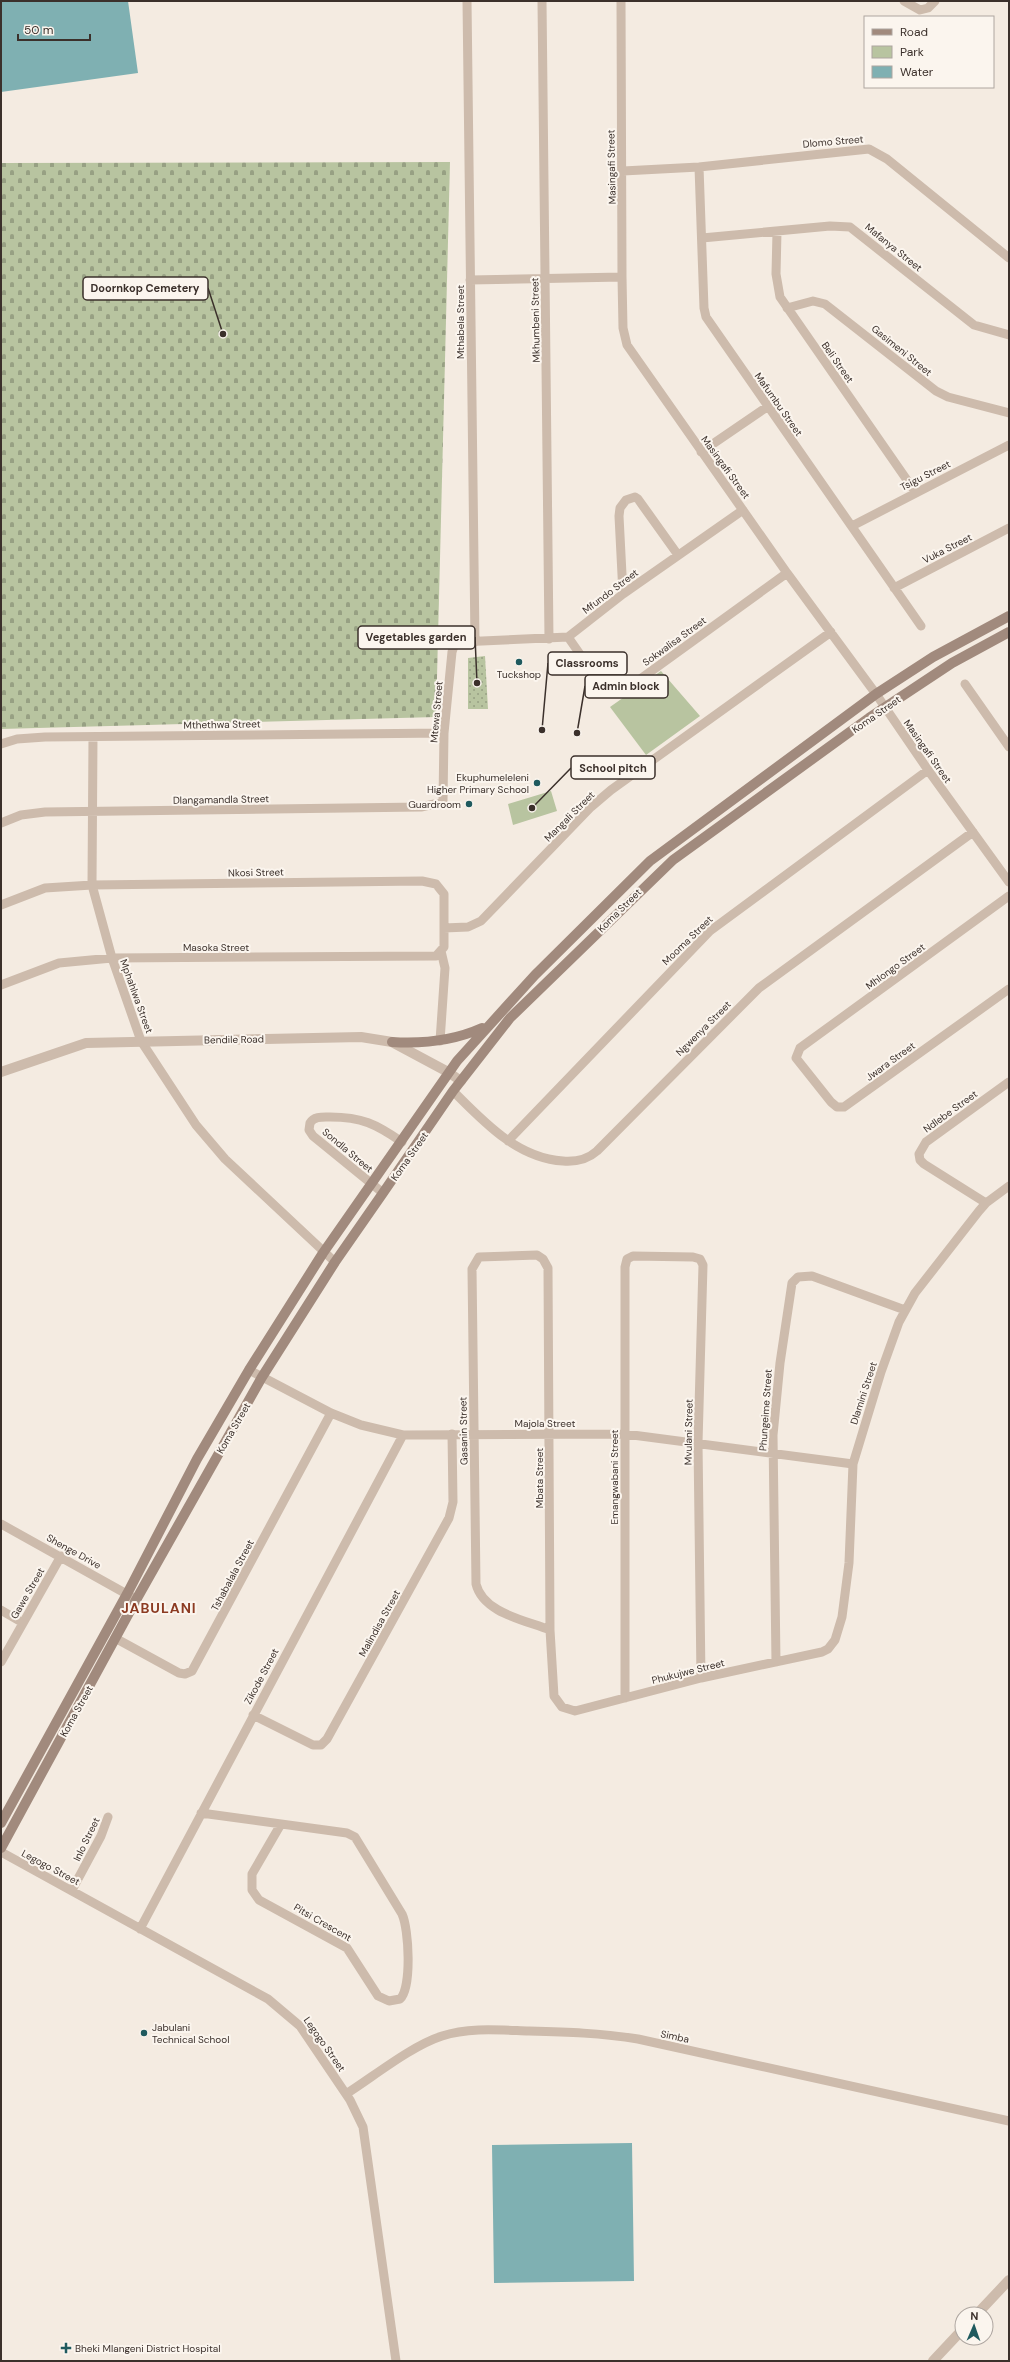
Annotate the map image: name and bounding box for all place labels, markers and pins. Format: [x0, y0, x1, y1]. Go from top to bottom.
callout: Doornkop Cemetery [83, 277, 208, 300]
callout: Vegetables garden [358, 626, 475, 649]
callout: Classrooms [548, 652, 627, 675]
marker: Tuckshop [514, 657, 524, 667]
place label: Tuckshop [497, 668, 541, 681]
callout: Admin block [585, 675, 668, 698]
callout: School pitch [571, 756, 655, 779]
place label: Ekuphumeleleni Higher Primary School [427, 771, 529, 796]
marker: Ekuphumeleleni Higher Primary School [532, 778, 542, 788]
place label: Guardroom [408, 798, 461, 811]
marker: Guardroom [464, 799, 474, 809]
place label: Jabulani Technical School [152, 2021, 229, 2046]
marker: Jabulani Technical School [139, 2028, 149, 2038]
marker: Bheki Mlangeni District Hospital [60, 2342, 72, 2354]
place label: Bheki Mlangeni District Hospital [75, 2342, 221, 2355]

